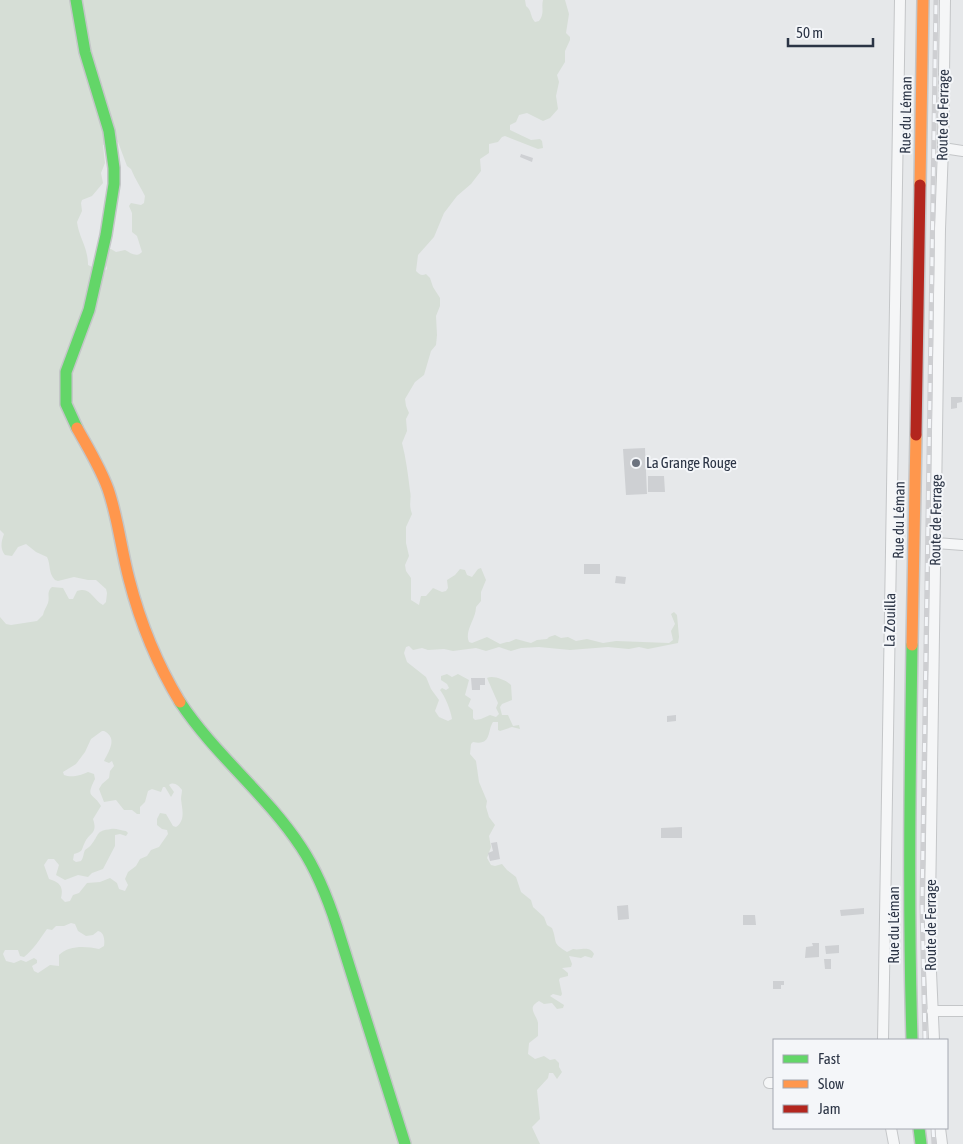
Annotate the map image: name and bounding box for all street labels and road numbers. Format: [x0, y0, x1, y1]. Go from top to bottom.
street label: Route de Ferrage [933, 69, 952, 161]
street label: Rue du Léman [896, 76, 915, 154]
street label: Route de Ferrage [926, 474, 945, 566]
street label: Rue du Léman [889, 481, 908, 559]
street label: La Zouilla [881, 593, 898, 647]
street label: Route de Ferrage [922, 879, 939, 971]
street label: Rue du Léman [885, 886, 902, 964]

